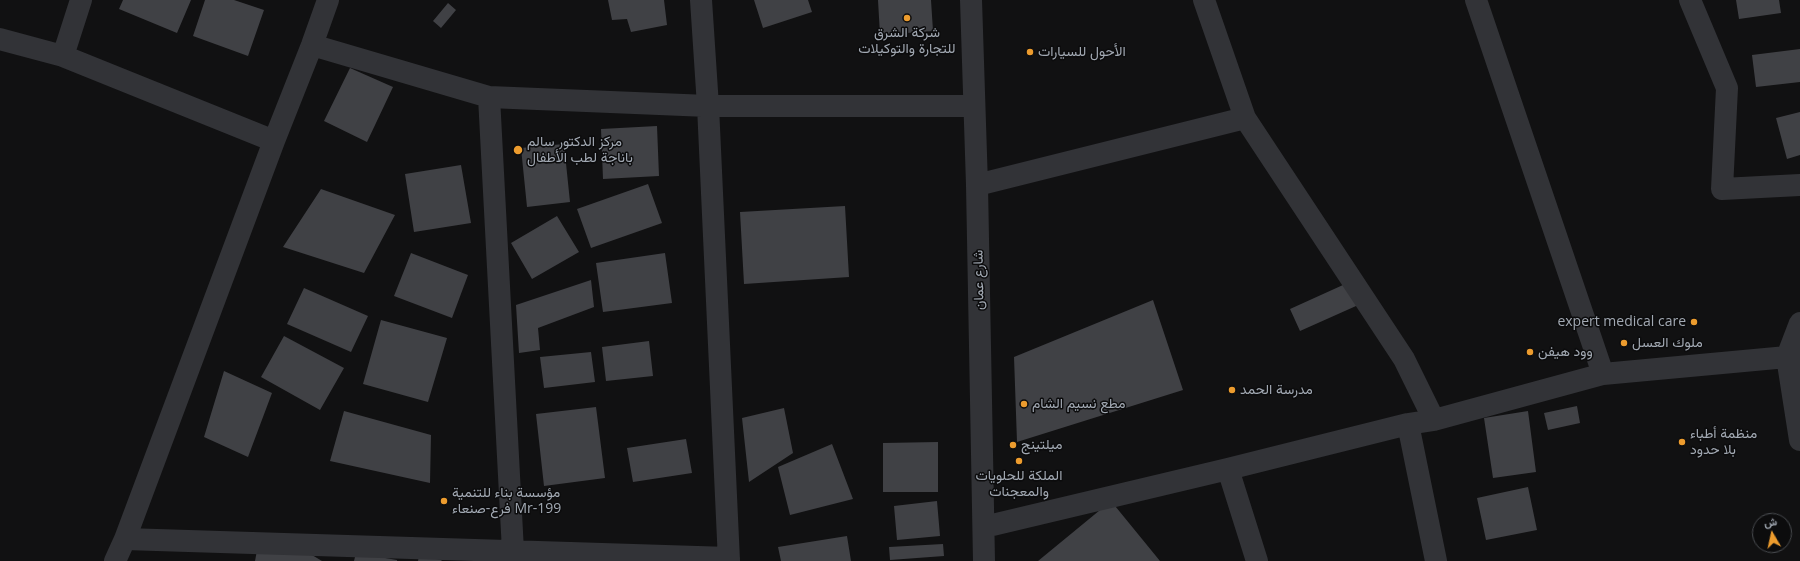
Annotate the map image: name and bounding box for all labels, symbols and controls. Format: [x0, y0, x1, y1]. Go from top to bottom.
marker: شركة الشرق للتجارة والتوكيلات [902, 13, 912, 23]
place label: شركة الشرق للتجارة والتوكيلات [858, 25, 956, 58]
place label: الأحول للسيارات [1038, 44, 1126, 60]
marker: الأحول للسيارات [1025, 47, 1035, 57]
place label: مركز الدكتور سالم باناجة لطب الأطفال [527, 134, 633, 166]
marker: مركز الدكتور سالم باناجة لطب الأطفال [512, 144, 524, 156]
street label: شارع عمان [970, 250, 988, 310]
place label: expert medical care [1557, 314, 1686, 330]
marker: expert medical care [1689, 317, 1699, 327]
place label: ملوك العسل [1632, 335, 1703, 351]
marker: ملوك العسل [1619, 338, 1629, 348]
place label: وود هيفن [1538, 344, 1593, 360]
marker: وود هيفن [1525, 347, 1535, 357]
place label: مدرسة الحمد [1240, 382, 1313, 398]
marker: مدرسة الحمد [1227, 385, 1237, 395]
place label: مطع نسيم الشام [1032, 396, 1125, 412]
marker: مطع نسيم الشام [1019, 399, 1029, 409]
place label: منظمة أطباء بلا حدود [1690, 426, 1757, 458]
place label: ميلتينج [1021, 437, 1062, 453]
marker: منظمة أطباء بلا حدود [1677, 437, 1687, 447]
marker: ميلتينج [1008, 440, 1018, 450]
marker: الملكة للحلويات والمعجنات [1014, 456, 1024, 466]
place label: الملكة للحلويات والمعجنات [976, 468, 1062, 500]
place label: مؤسسة بناء للتنمية فرع-صنعاء Mr-199 [452, 485, 561, 518]
marker: مؤسسة بناء للتنمية فرع-صنعاء Mr-199 [439, 496, 449, 506]
north arrow [1752, 513, 1792, 553]
text: ش [1762, 513, 1778, 530]

